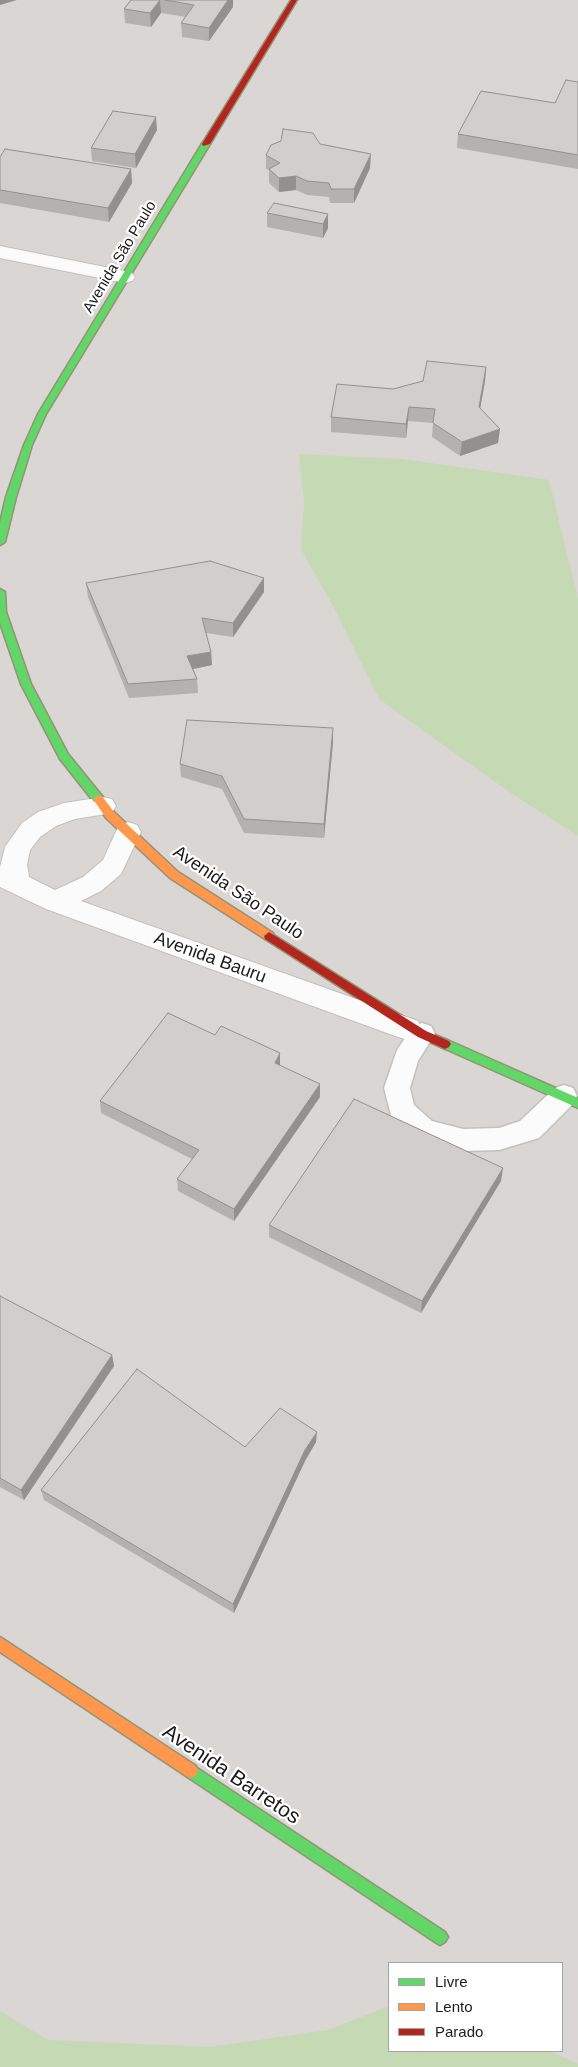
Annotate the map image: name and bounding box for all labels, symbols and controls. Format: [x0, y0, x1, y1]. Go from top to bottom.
street label: Avenida São Paulo [79, 198, 161, 316]
street label: Avenida São Paulo [169, 841, 307, 945]
street label: Avenida Bauru [151, 928, 269, 988]
street label: Avenida Barretos [157, 1720, 305, 1830]
legend [388, 1962, 563, 2052]
text: Livre [435, 1973, 468, 1990]
text: Lento [435, 1998, 473, 2015]
text: Parado [435, 2023, 483, 2040]

